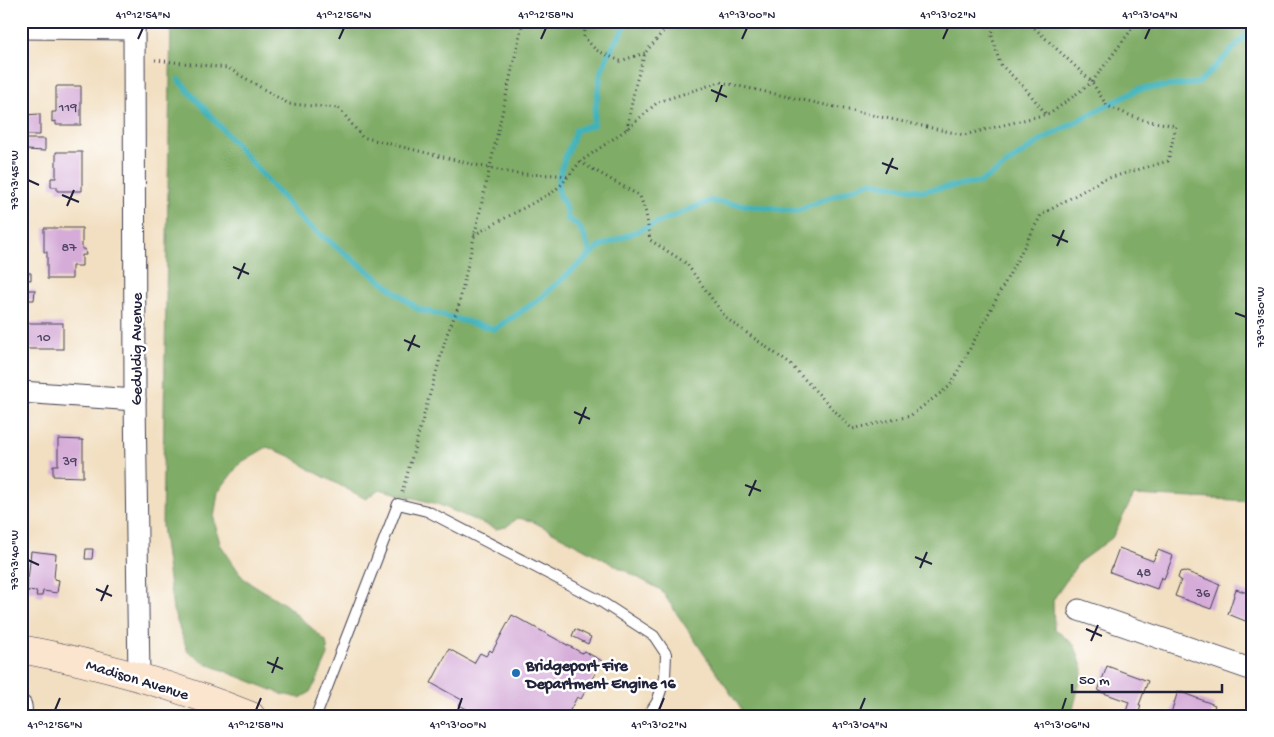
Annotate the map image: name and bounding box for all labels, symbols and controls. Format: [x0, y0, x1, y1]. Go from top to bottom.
text: 41°12'54"N [116, 9, 170, 23]
text: 41°12'56"N [317, 9, 372, 23]
text: 41°12'58"N [518, 9, 574, 23]
text: 41°13'00"N [719, 9, 775, 23]
text: 41°13'02"N [920, 9, 976, 23]
text: 41°13'04"N [1122, 9, 1178, 23]
house number: 119 [58, 100, 77, 117]
text: 73°13'45"W [9, 150, 23, 211]
house number: 87 [62, 240, 77, 257]
text: 73°13'50"W [1255, 287, 1269, 348]
street label: Geduldig Avenue [129, 292, 148, 405]
house number: 10 [36, 330, 51, 347]
house number: 39 [62, 454, 77, 471]
text: 73°13'40"W [9, 530, 23, 591]
house number: 48 [1137, 565, 1151, 582]
house number: 36 [1195, 586, 1211, 603]
street label: Madison Avenue [83, 657, 191, 706]
place label: Bridgeport Fire Department Engine 16 [524, 658, 676, 695]
scale bar [1072, 662, 1222, 694]
marker: Bridgeport Fire Department Engine 16 [510, 667, 522, 679]
text: 50 m [1079, 672, 1110, 690]
text: 41°12'56"N [28, 719, 83, 733]
text: 41°12'58"N [228, 719, 284, 733]
text: 41°13'00"N [430, 719, 486, 733]
text: 41°13'02"N [631, 719, 687, 733]
text: 41°13'04"N [832, 719, 888, 733]
text: 41°13'06"N [1034, 719, 1090, 733]

